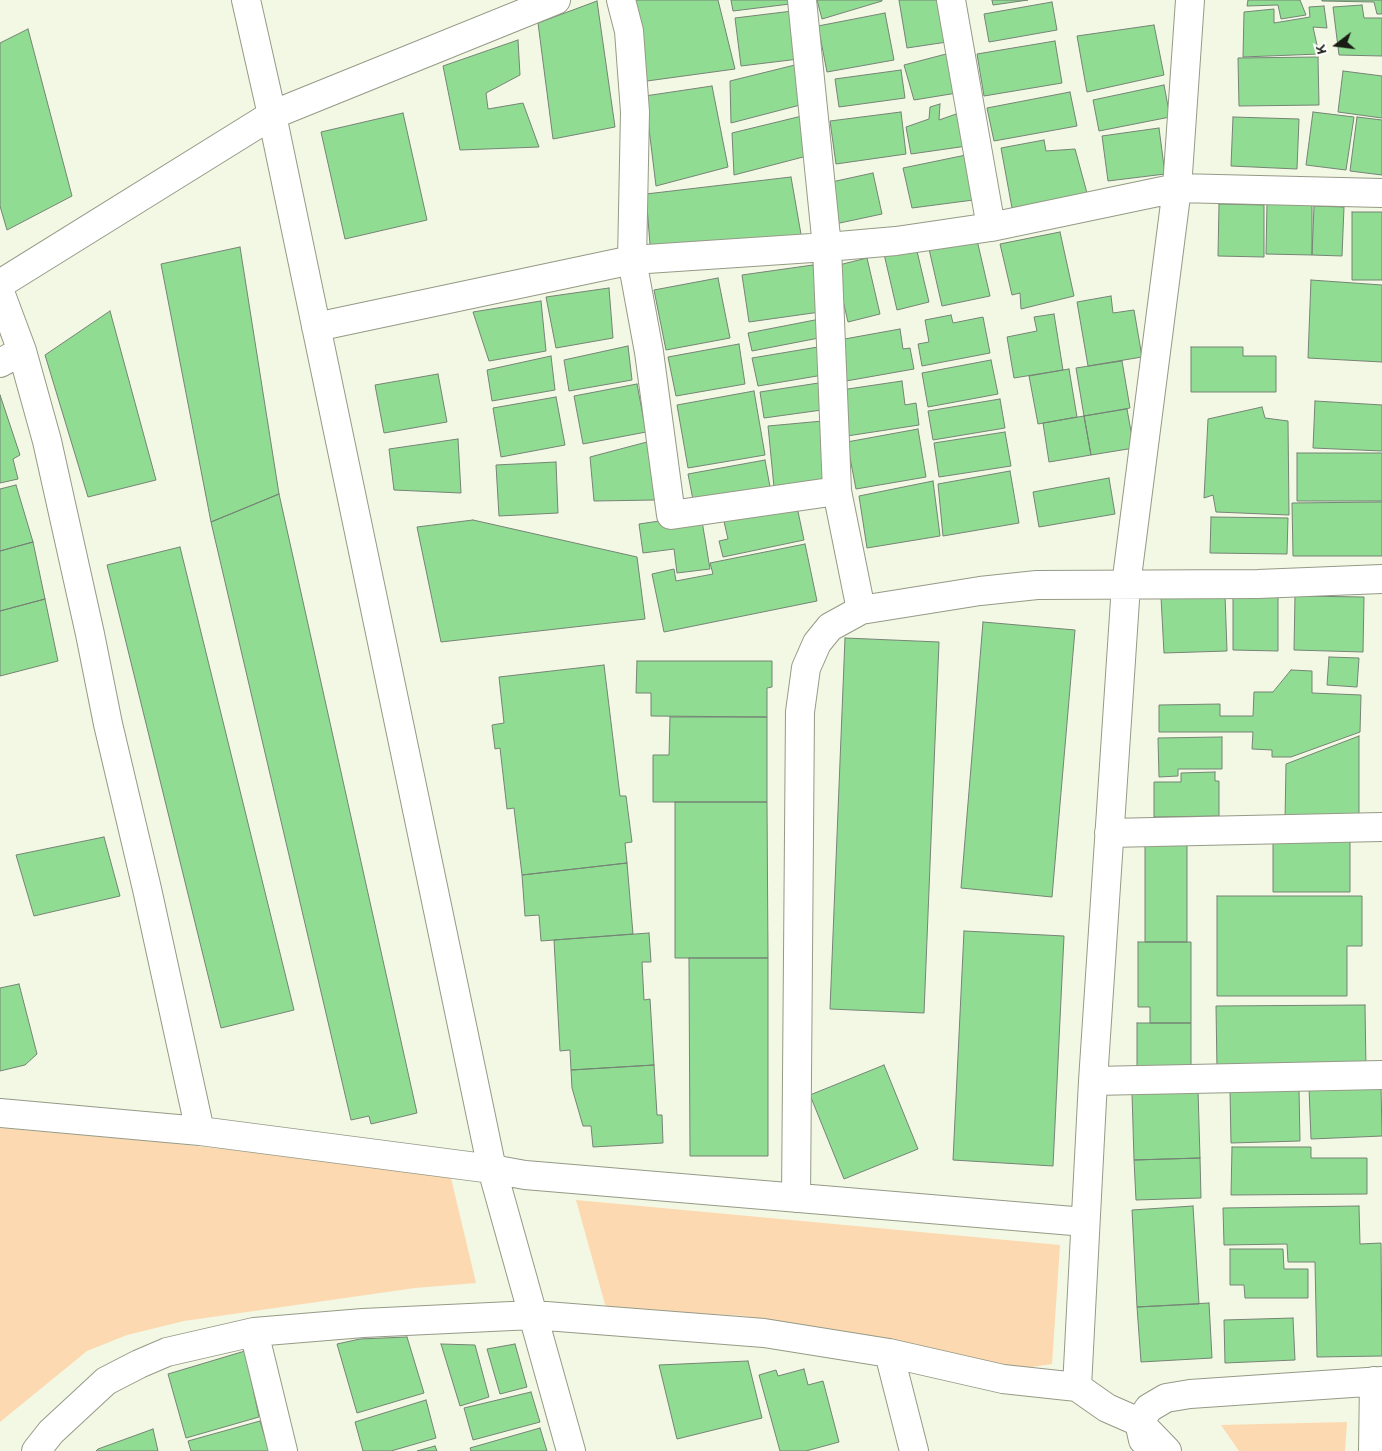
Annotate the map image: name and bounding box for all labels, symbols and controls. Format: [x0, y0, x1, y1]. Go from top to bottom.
north arrow [1312, 20, 1362, 70]
text: K [1313, 42, 1332, 56]

